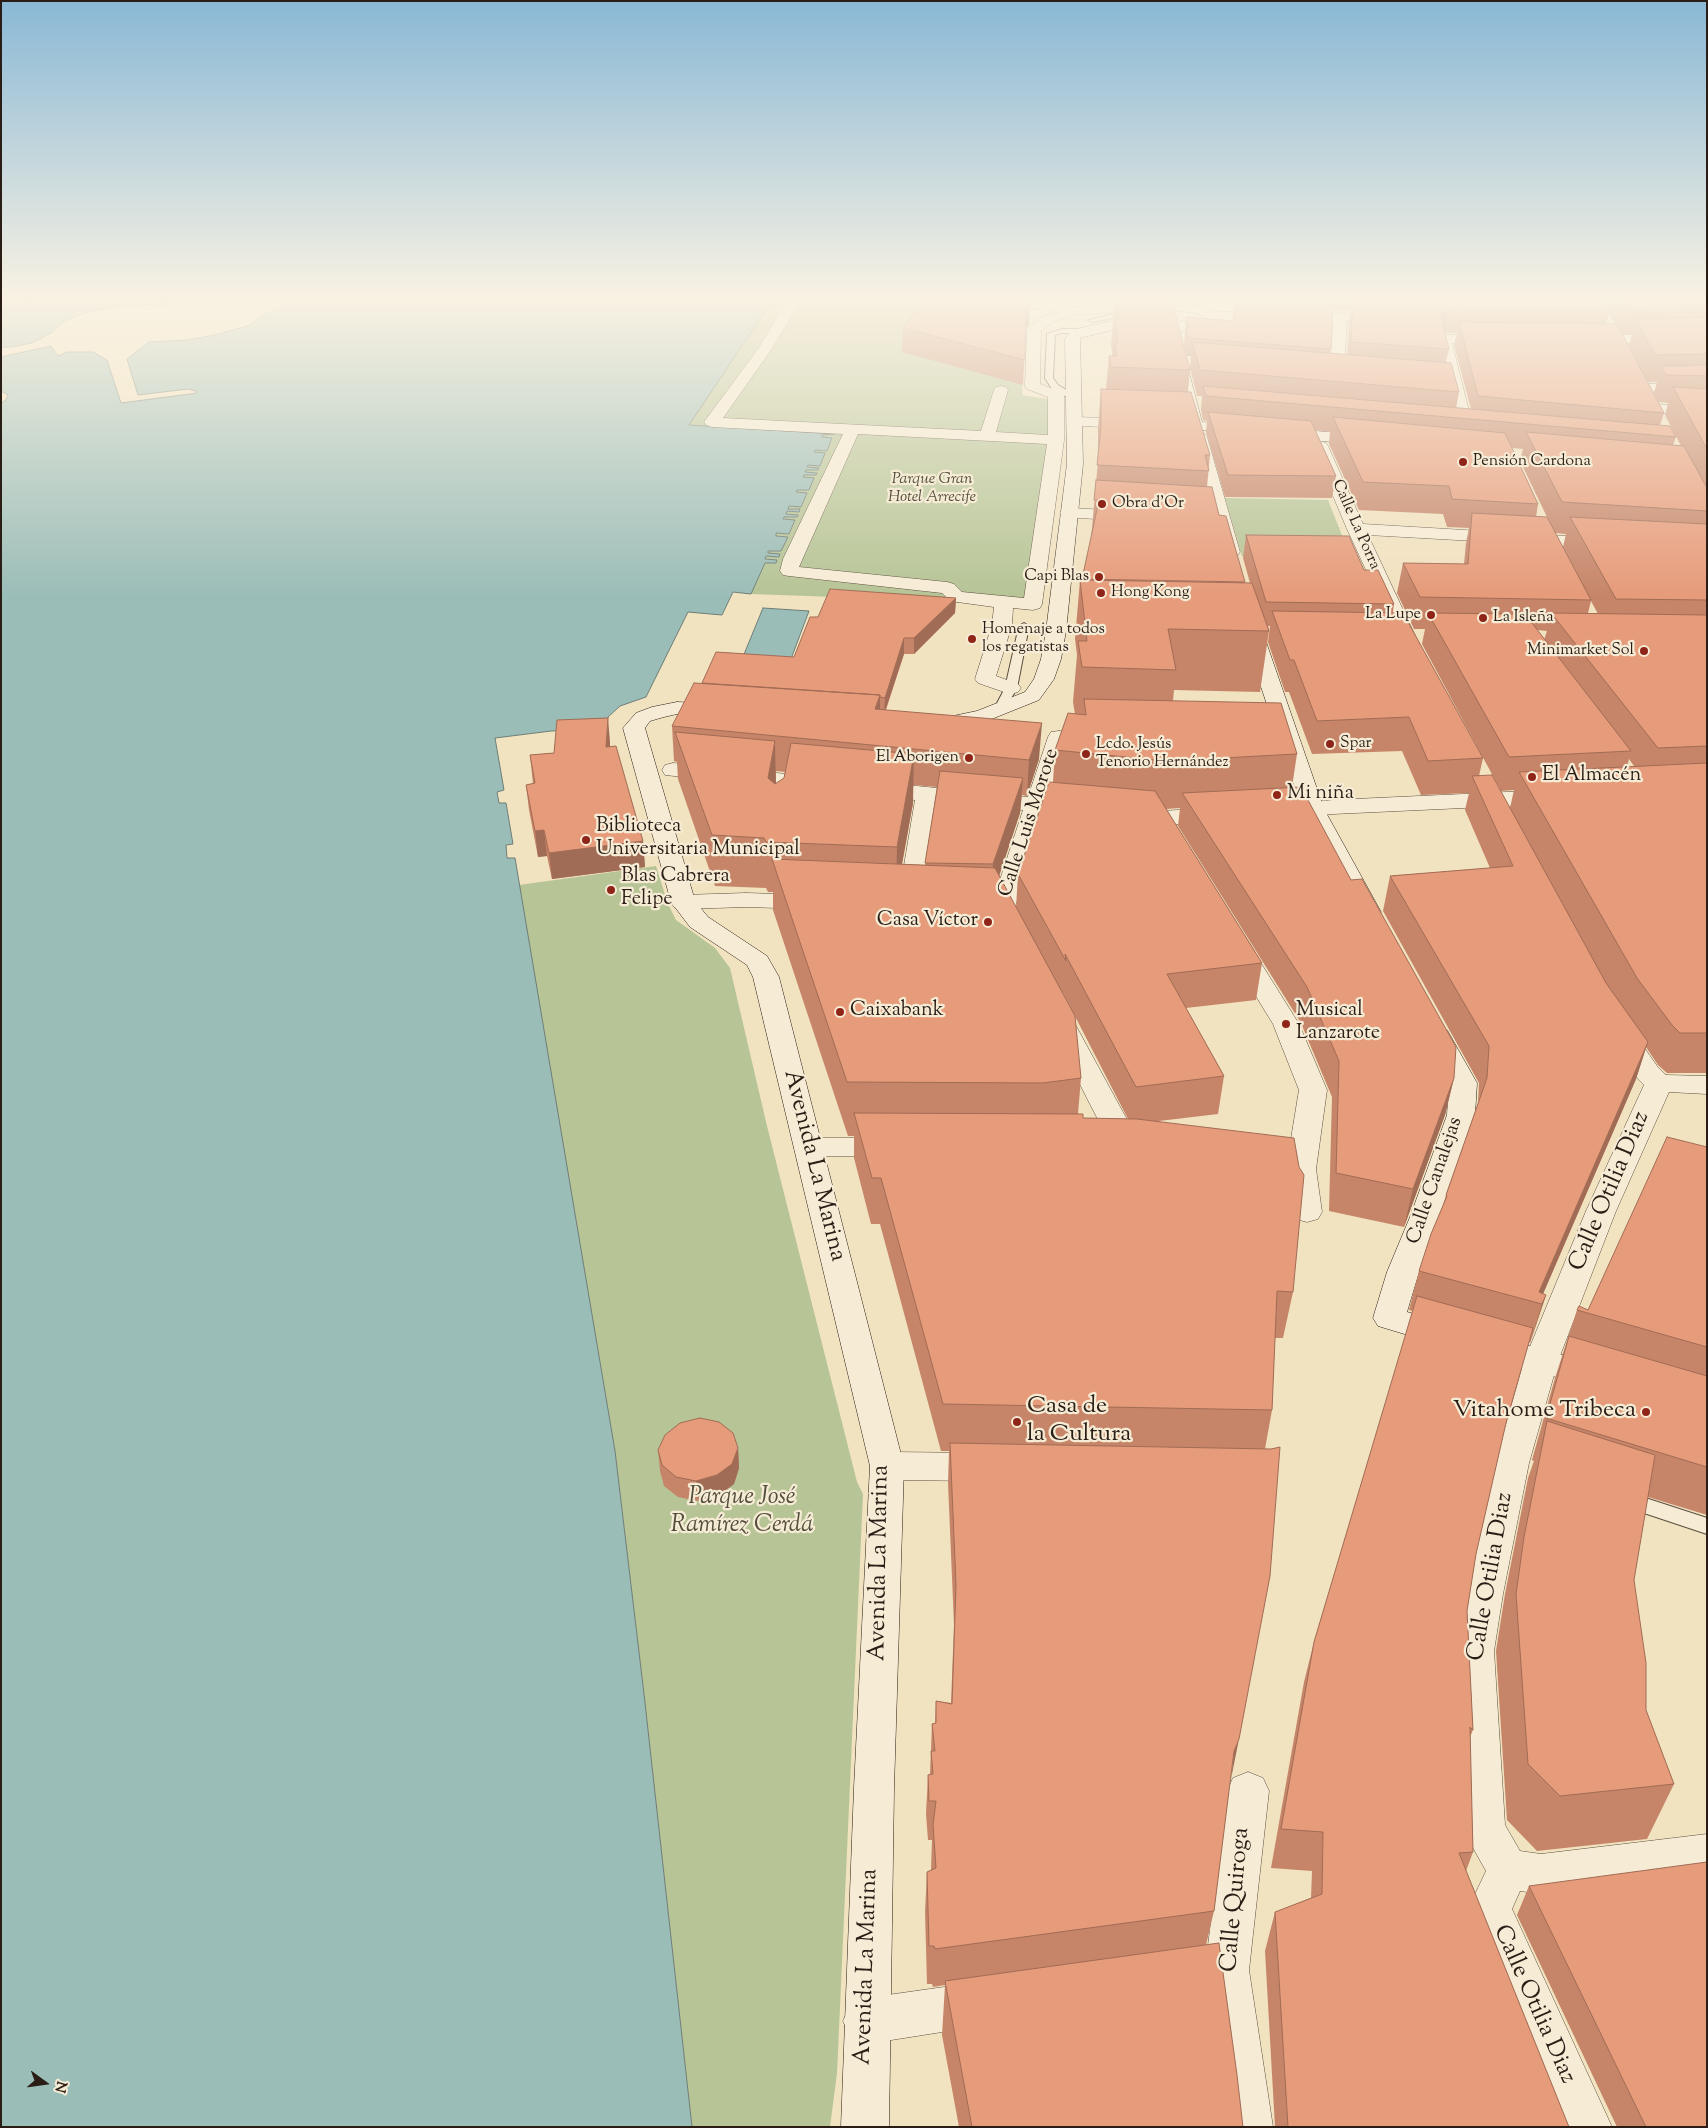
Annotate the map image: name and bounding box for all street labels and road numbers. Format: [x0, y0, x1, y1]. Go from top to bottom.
street label: Calle La Porra [1327, 477, 1383, 573]
street label: Calle Luis Morote [995, 746, 1065, 900]
street label: Avenida La Marina [775, 1067, 851, 1265]
street label: Calle Otilia Diaz [1564, 1108, 1658, 1276]
street label: Calle Canalejas [1403, 1114, 1469, 1248]
street label: Avenida La Marina [865, 1465, 897, 1661]
street label: Calle Otilia Diaz [1463, 1490, 1521, 1664]
street label: Calle Quiroga [1216, 1826, 1258, 1974]
street label: Avenida La Marina [850, 1868, 886, 2066]
street label: Calle Otilia Diaz [1485, 1921, 1581, 2089]

